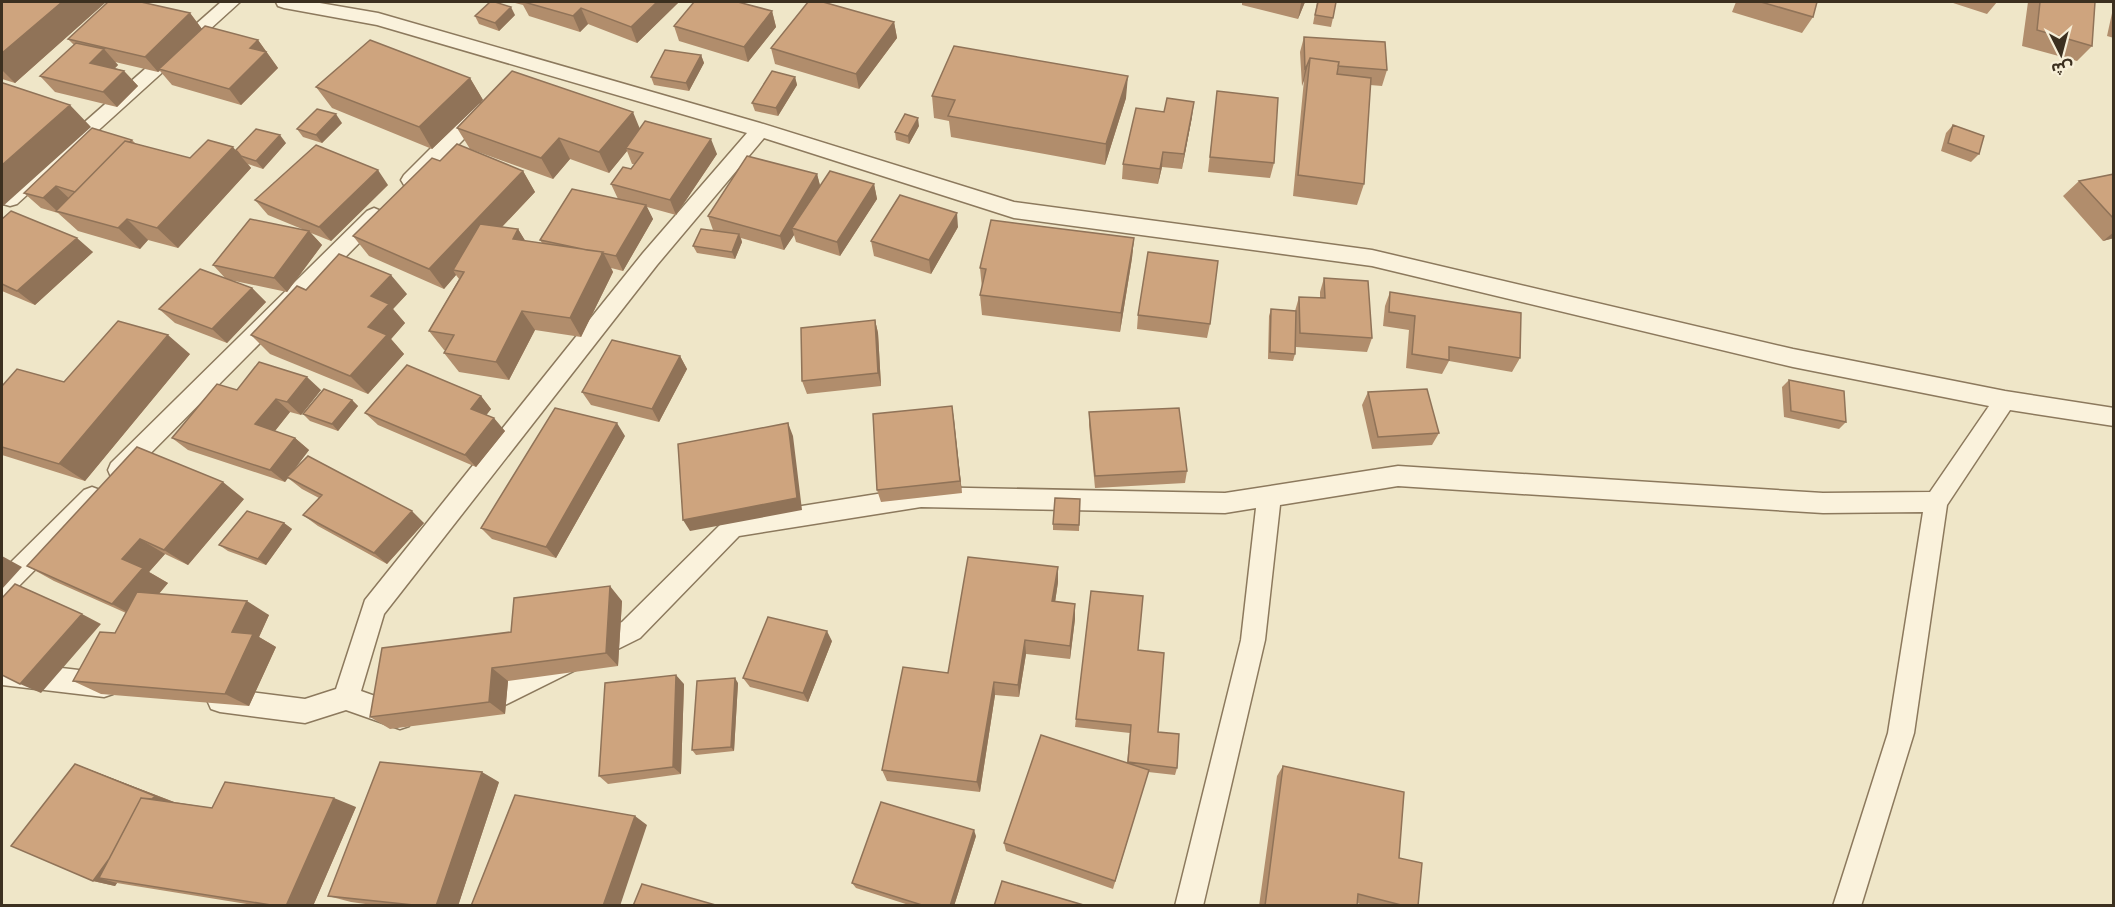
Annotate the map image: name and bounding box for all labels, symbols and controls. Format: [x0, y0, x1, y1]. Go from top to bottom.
north arrow [2031, 24, 2091, 84]
text: ش [2051, 58, 2074, 79]

